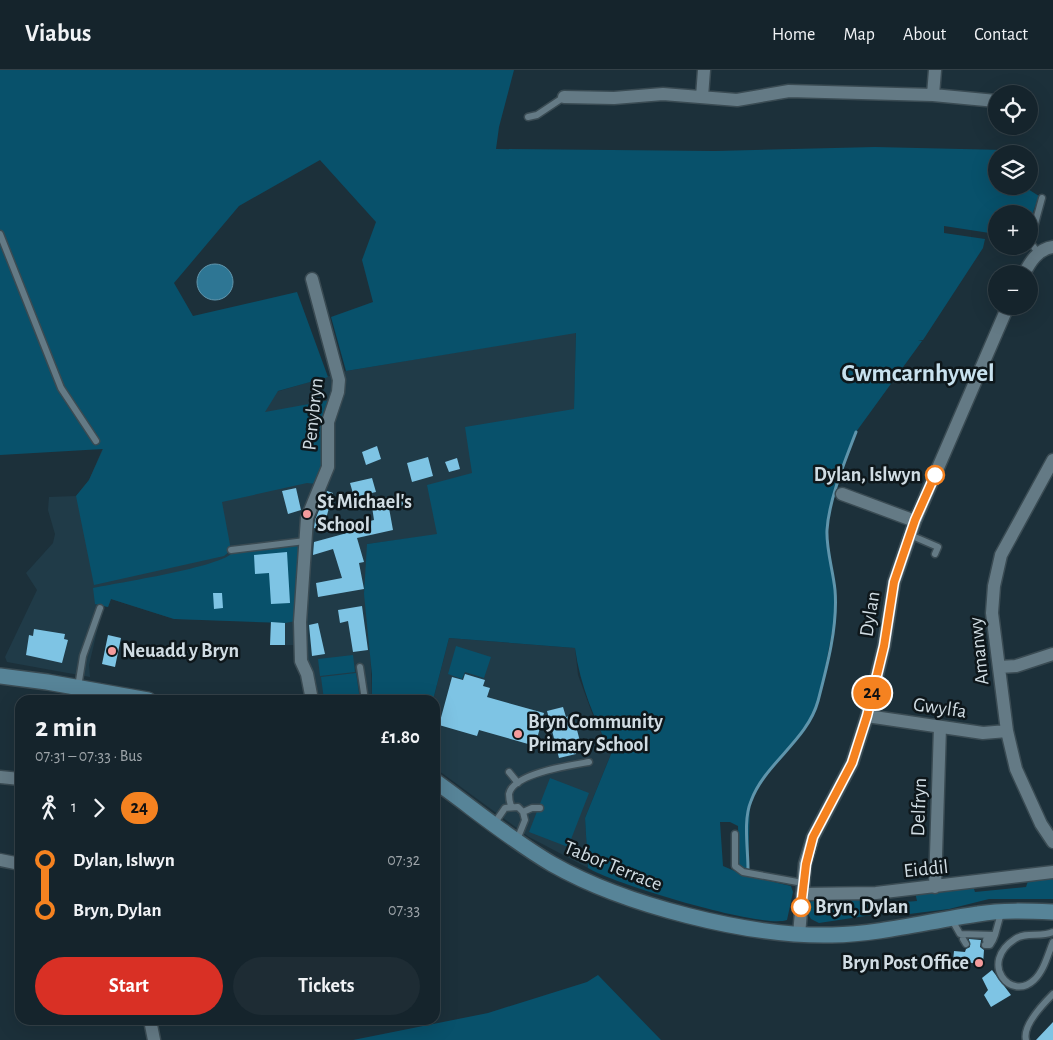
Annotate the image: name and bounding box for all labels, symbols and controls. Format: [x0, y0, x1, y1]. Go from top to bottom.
text: Viabus [25, 22, 91, 46]
text: Home [772, 26, 815, 44]
text: Map [843, 26, 875, 44]
text: About [903, 26, 946, 44]
text: Contact [974, 26, 1028, 44]
map controls [988, 85, 1038, 315]
button: locate [988, 85, 1038, 135]
button: layers [988, 145, 1038, 195]
button: + [988, 205, 1038, 255]
button: − [988, 265, 1038, 315]
district label: Cwmcarnhywel [841, 361, 995, 386]
street label: Penybryn [299, 377, 327, 451]
place label: Dylan, Islwyn [814, 465, 921, 485]
marker: Dylan, Islwyn [925, 465, 945, 485]
place label: St Michael's School [317, 492, 412, 535]
marker: St Michael's School [301, 508, 313, 520]
street label: Dylan [857, 590, 883, 638]
street label: Amanwy [965, 616, 993, 686]
place label: Neuadd y Bryn [122, 641, 239, 661]
marker: Neuadd y Bryn [106, 645, 118, 657]
line badge: 24 [850, 677, 894, 709]
text: 24 [863, 684, 881, 702]
street label: Gwylfa [912, 694, 968, 722]
place label: Bryn Community Primary School [528, 712, 663, 755]
text: 2 min [35, 714, 97, 742]
text: £1.80 [381, 728, 420, 747]
marker: Bryn Community Primary School [512, 728, 524, 740]
text: 07:31 – 07:33 · Bus [35, 748, 142, 764]
street label: Delfryn [908, 777, 930, 837]
icon: walk [35, 794, 63, 822]
icon: forward [85, 794, 113, 822]
text: 1 [71, 799, 77, 815]
text: 24 [131, 799, 148, 817]
street label: Tabor Terrace [561, 837, 665, 895]
text: Dylan, Islwyn [73, 851, 175, 870]
text: 07:32 [387, 852, 420, 868]
street label: Eiddil [903, 857, 949, 881]
marker: Bryn, Dylan [791, 897, 811, 917]
place label: Bryn, Dylan [815, 897, 908, 917]
text: Bryn, Dylan [73, 901, 162, 920]
text: 07:33 [388, 902, 420, 918]
place label: Bryn Post Office [842, 953, 969, 973]
button: Start [35, 957, 223, 1015]
button: Tickets [233, 957, 420, 1015]
marker: Bryn Post Office [973, 957, 985, 969]

